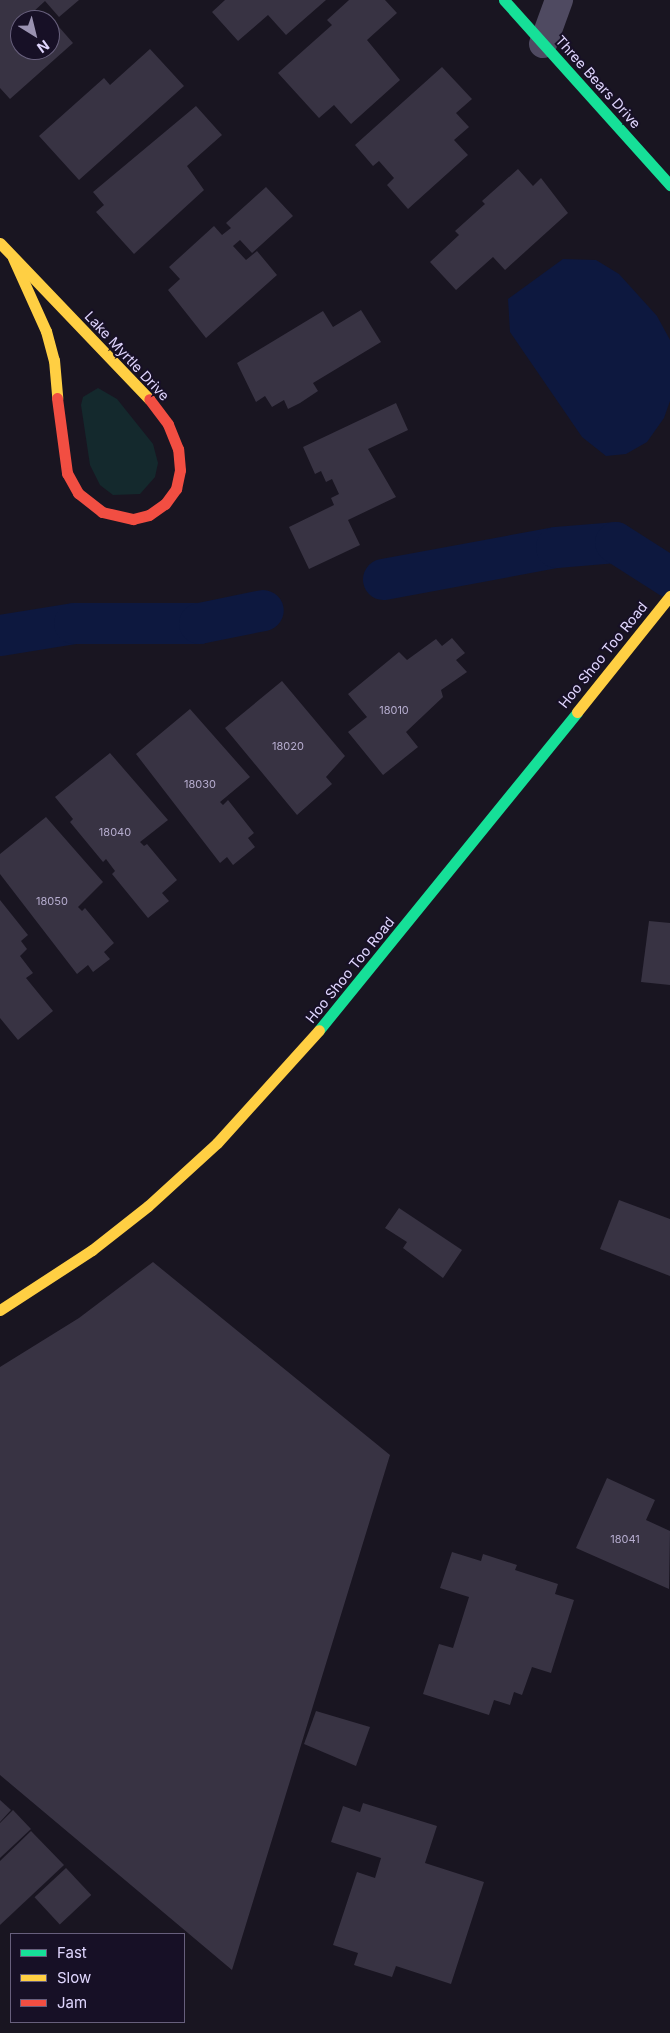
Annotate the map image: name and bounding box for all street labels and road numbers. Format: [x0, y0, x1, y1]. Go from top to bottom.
street label: Three Bears Drive [552, 32, 644, 132]
street label: Lake Myrtle Drive [81, 308, 173, 404]
street label: Hoo Shoo Too Road [555, 599, 651, 711]
street label: Hoo Shoo Too Road [302, 914, 398, 1026]

